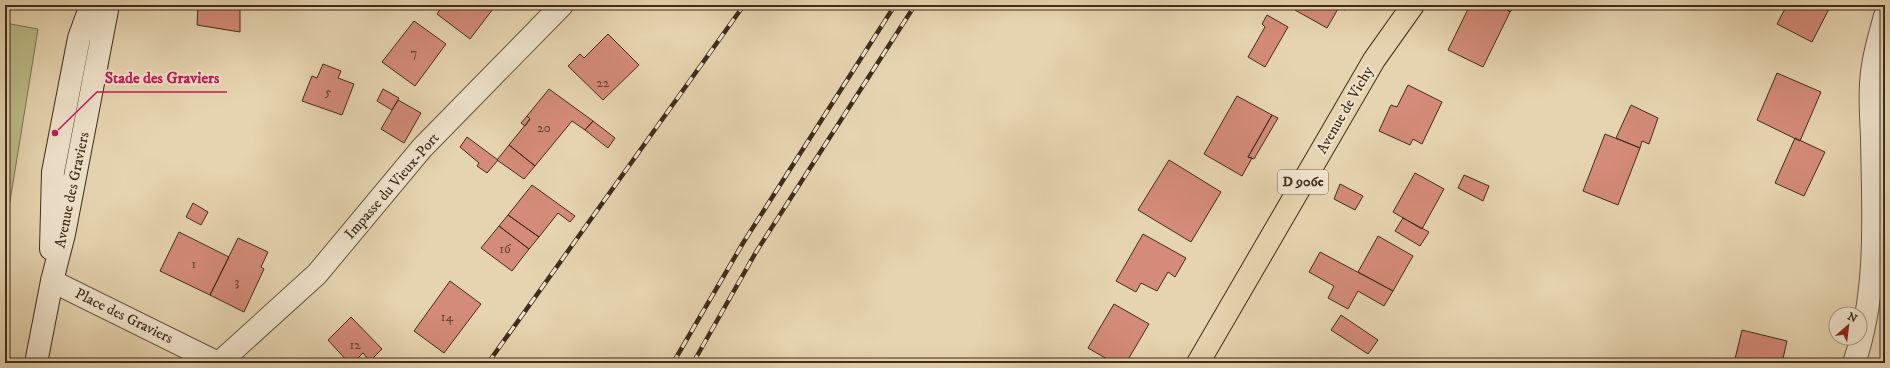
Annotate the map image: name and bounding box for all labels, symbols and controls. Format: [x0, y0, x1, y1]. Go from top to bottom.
house number: 7 [411, 45, 418, 61]
street label: Avenue de Vichy [1312, 62, 1378, 157]
callout: Stade des Graviers [97, 64, 227, 92]
text: Stade des Graviers [105, 68, 220, 88]
house number: 22 [597, 75, 610, 91]
house number: 5 [325, 84, 332, 100]
house number: 20 [537, 120, 551, 136]
street label: Impasse du Vieux-Port [341, 129, 444, 243]
street label: Avenue des Graviers [50, 130, 94, 250]
road number: D 906e [1278, 170, 1328, 194]
house number: 16 [499, 241, 512, 257]
house number: 1 [192, 256, 197, 272]
house number: 3 [235, 274, 240, 290]
street label: Place des Graviers [72, 284, 176, 348]
north arrow [1828, 306, 1868, 346]
house number: 14 [441, 309, 454, 325]
text: N [1845, 310, 1859, 326]
house number: 12 [349, 337, 361, 353]

